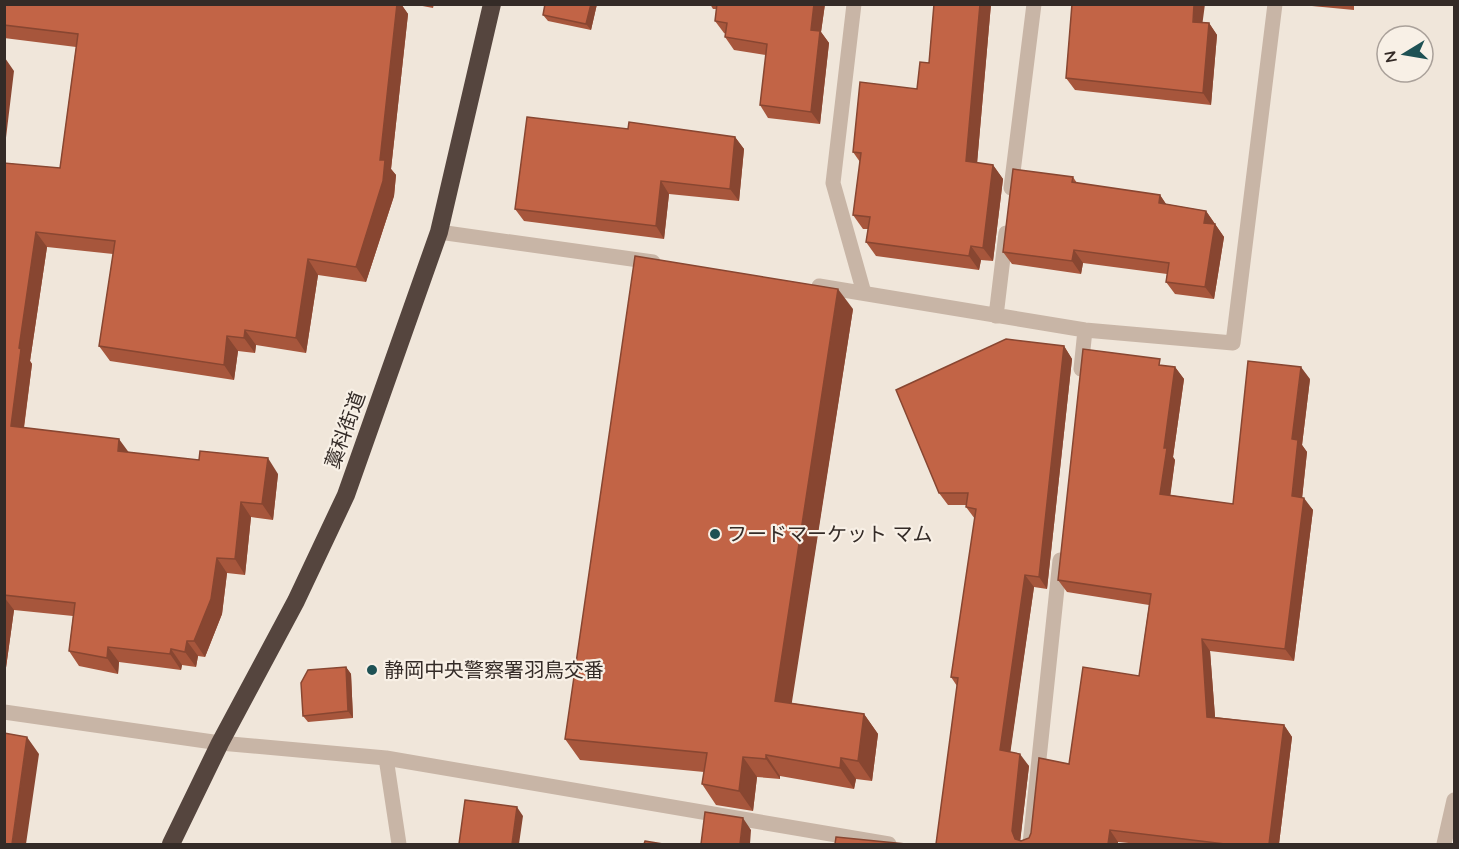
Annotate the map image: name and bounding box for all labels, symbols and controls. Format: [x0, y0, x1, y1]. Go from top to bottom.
north arrow [1375, 24, 1435, 84]
text: N [1379, 49, 1401, 65]
street label: 藁科街道 [319, 388, 370, 472]
place label: フードマーケット マム [727, 521, 932, 546]
marker: フードマーケット マム [708, 527, 722, 541]
place label: 静岡中央警察署羽鳥交番 [384, 657, 604, 682]
marker: 静岡中央警察署羽鳥交番 [365, 663, 379, 677]

